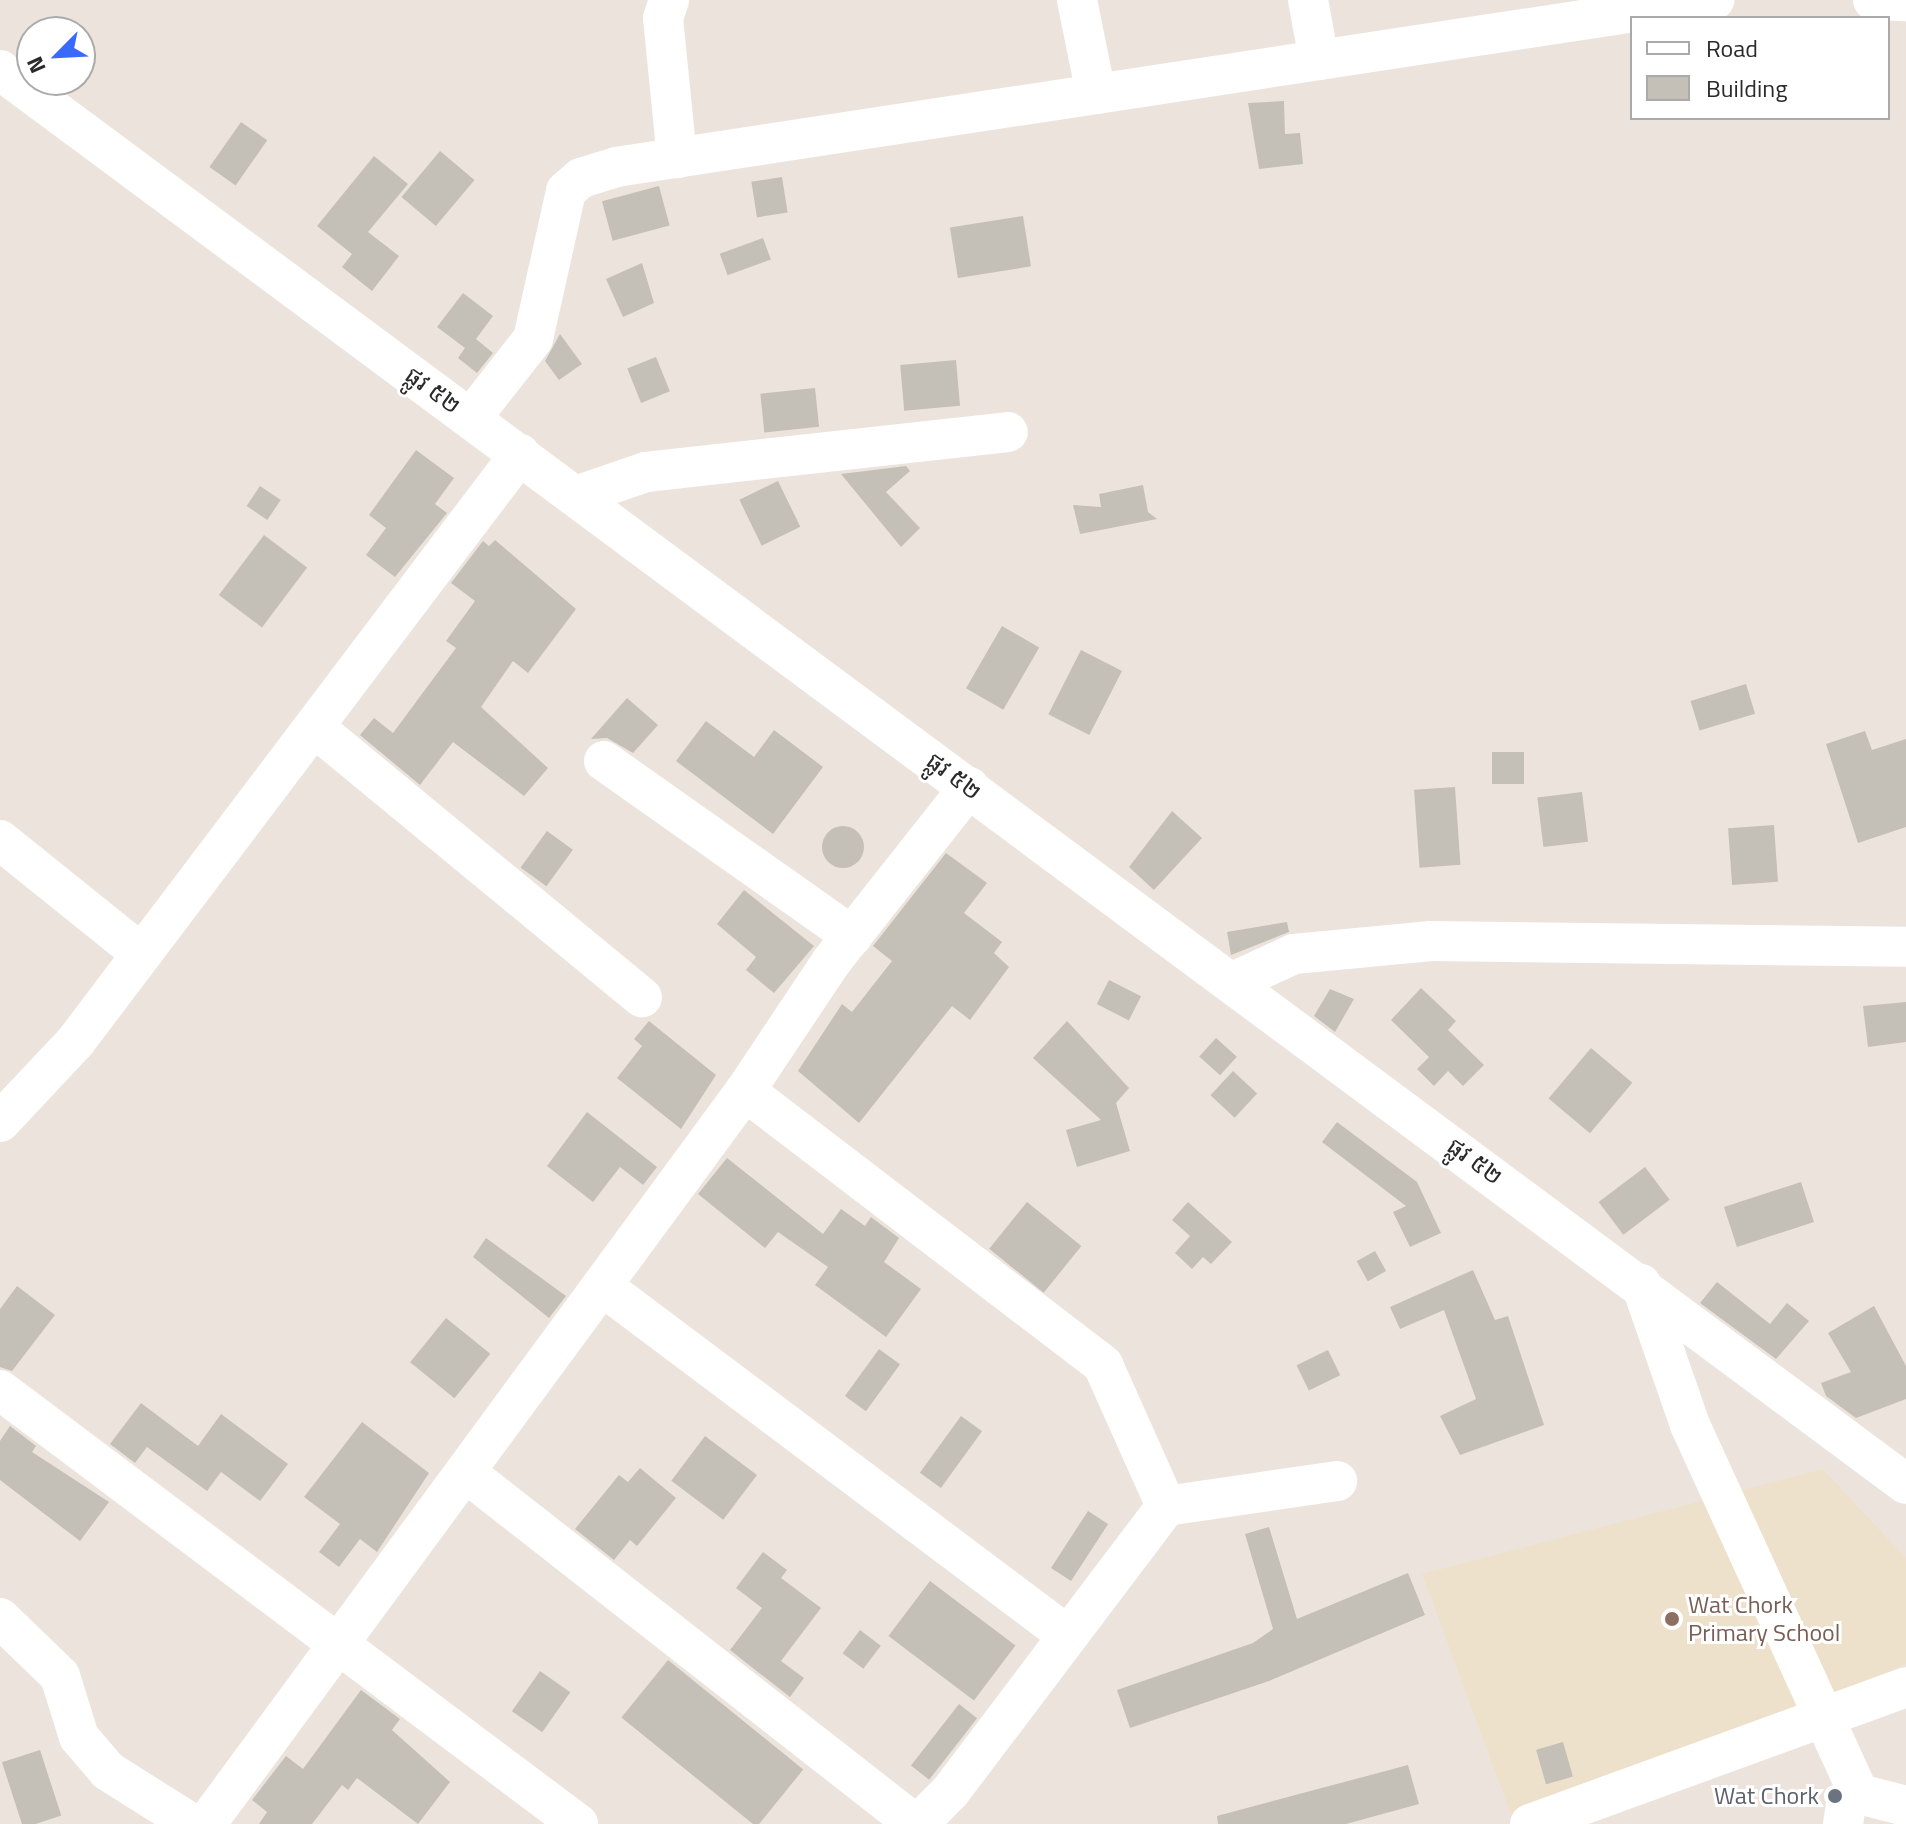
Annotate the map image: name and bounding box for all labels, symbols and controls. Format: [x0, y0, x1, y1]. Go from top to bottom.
north arrow [16, 16, 96, 96]
legend [1630, 16, 1890, 120]
text: Road [1706, 30, 1758, 66]
text: N [17, 51, 55, 79]
text: Building [1706, 70, 1788, 106]
street label: ផ្លូវ ៥២ [400, 360, 466, 420]
street label: ផ្លូវ ៥២ [921, 746, 987, 806]
street label: ផ្លូវ ៥២ [1442, 1131, 1508, 1191]
place label: Wat Chork Primary School [1688, 1591, 1840, 1647]
marker: Wat Chork Primary School [1663, 1610, 1681, 1628]
place label: Wat Chork [1714, 1782, 1819, 1810]
marker: Wat Chork [1826, 1787, 1844, 1805]

